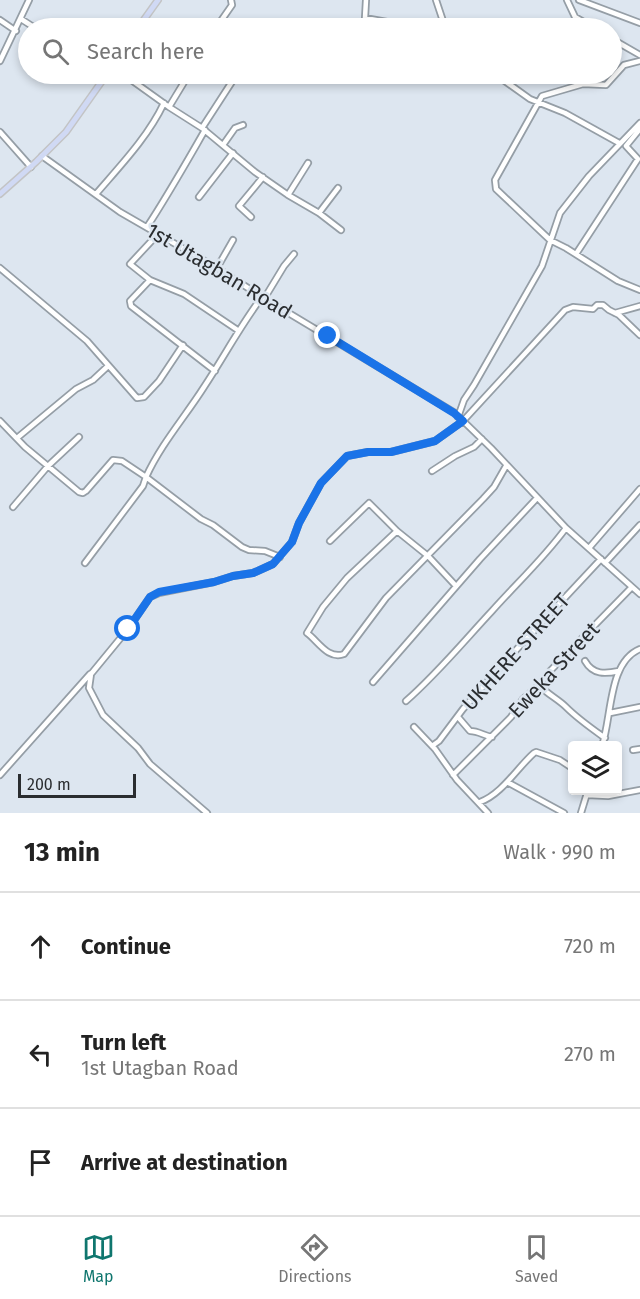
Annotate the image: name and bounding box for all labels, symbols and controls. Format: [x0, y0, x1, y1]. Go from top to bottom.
search box [18, 18, 622, 84]
icon: search [39, 35, 72, 68]
text: Search here [87, 38, 205, 65]
street label: 1st Utagban Road [141, 217, 297, 325]
route end [314, 322, 340, 348]
street label: UKHERE STREET [456, 588, 576, 716]
route start [114, 615, 140, 641]
street label: Eweka Street [503, 616, 605, 723]
map controls [568, 741, 622, 795]
button: layers [568, 741, 622, 795]
scale bar [18, 771, 136, 798]
text: 200 m [27, 775, 71, 794]
text: 13 min [24, 837, 100, 868]
text: Walk · 990 m [503, 840, 616, 864]
icon: ahead [24, 930, 57, 963]
text: Continue [81, 933, 171, 960]
text: 720 m [564, 934, 616, 958]
text: Turn left [81, 1029, 166, 1056]
icon: left [24, 1038, 57, 1071]
text: 270 m [564, 1042, 616, 1066]
text: 1st Utagban Road [81, 1056, 239, 1080]
icon: arrive [24, 1146, 57, 1179]
text: Arrive at destination [81, 1149, 288, 1176]
tab: Map [82, 1231, 115, 1286]
tab: Directions [278, 1231, 352, 1286]
tab: Saved [515, 1231, 558, 1286]

